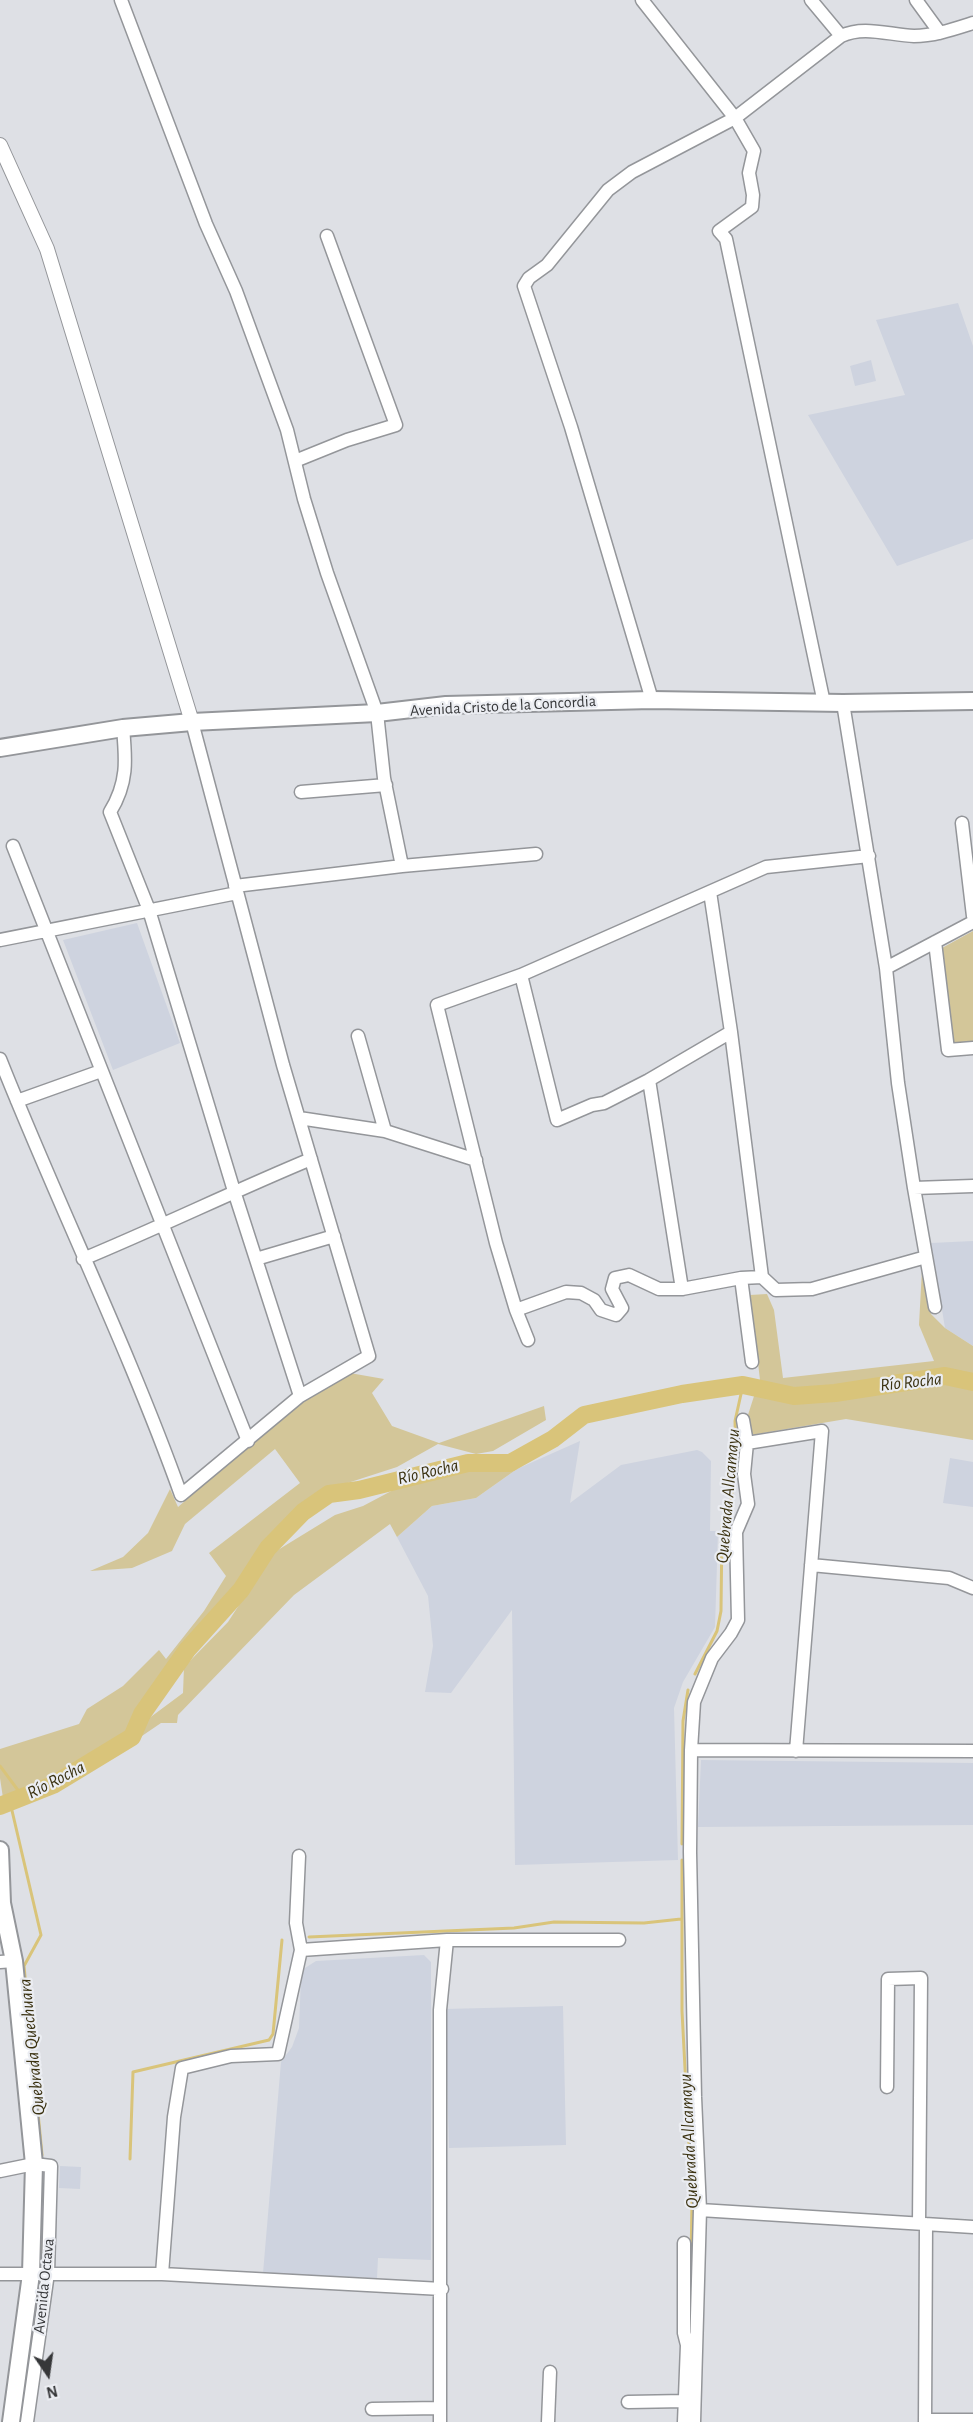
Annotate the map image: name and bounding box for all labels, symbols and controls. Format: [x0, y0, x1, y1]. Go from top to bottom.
street label: Avenida Cristo de la Concordia [409, 692, 597, 720]
water label: Río Rocha [879, 1368, 943, 1396]
water label: Quebrada Allcamayu [711, 1428, 745, 1564]
water label: Río Rocha [395, 1454, 461, 1490]
water label: Río Rocha [23, 1756, 89, 1804]
water label: Quebrada Quechuara [14, 1978, 50, 2116]
water label: Quebrada Allcamayu [675, 2073, 703, 2209]
street label: Avenida Octava [29, 2237, 59, 2335]
north arrow [18, 2344, 78, 2404]
text: N [45, 2382, 59, 2401]

